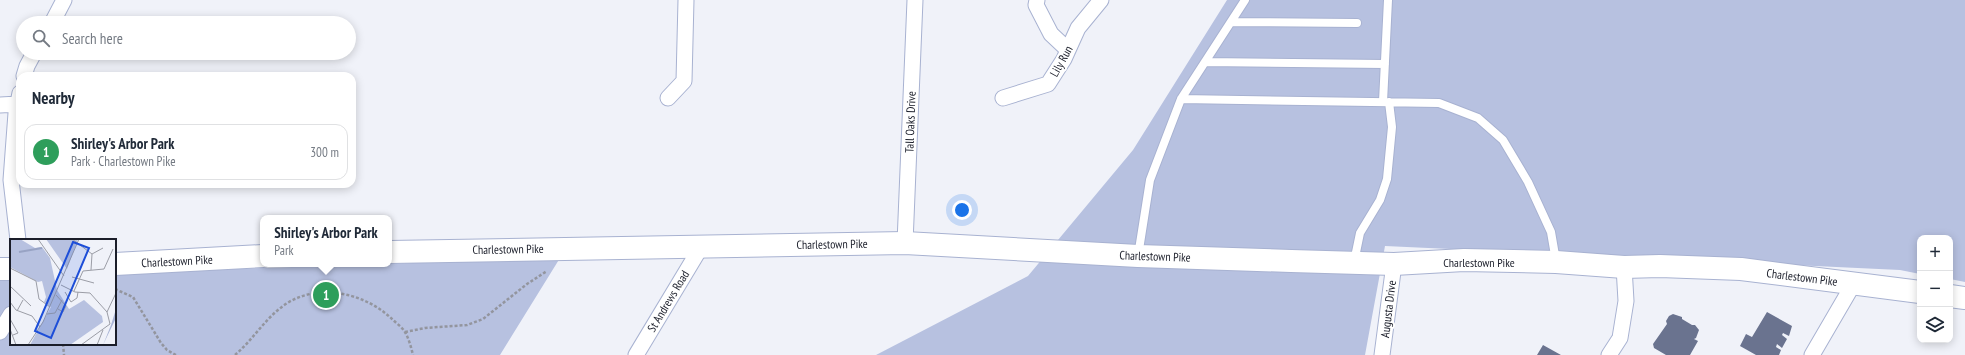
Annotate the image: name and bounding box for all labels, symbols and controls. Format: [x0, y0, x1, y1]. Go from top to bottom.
search box [16, 16, 356, 60]
icon: search [30, 27, 52, 49]
text: Search here [62, 29, 123, 48]
street label: Lily Run [1046, 43, 1076, 79]
text: Nearby [32, 87, 75, 109]
street label: Tall Oaks Drive [901, 91, 919, 153]
text: Shirley's Arbor Park [71, 134, 174, 153]
text: 1 [43, 144, 49, 161]
text: 300 m [310, 144, 339, 161]
text: Park · Charlestown Pike [71, 153, 176, 170]
your location [952, 200, 972, 220]
popup [260, 215, 392, 267]
text: Shirley's Arbor Park [274, 223, 378, 242]
map controls [1917, 235, 1953, 343]
button: + [1917, 235, 1953, 271]
street label: Charlestown Pike [796, 236, 868, 252]
inset map [10, 239, 116, 345]
street label: Charlestown Pike [472, 241, 544, 257]
text: Park [274, 242, 294, 259]
street label: Charlestown Pike [1119, 247, 1191, 265]
street label: Charlestown Pike [141, 252, 213, 270]
street label: Charlestown Pike [1443, 255, 1515, 270]
street label: Charlestown Pike [1766, 265, 1838, 289]
street label: St Andrews Road [644, 268, 692, 334]
button: − [1917, 271, 1953, 307]
street label: Augusta Drive [1377, 279, 1399, 339]
pin: 1 [313, 280, 339, 310]
button: layers [1917, 307, 1953, 343]

